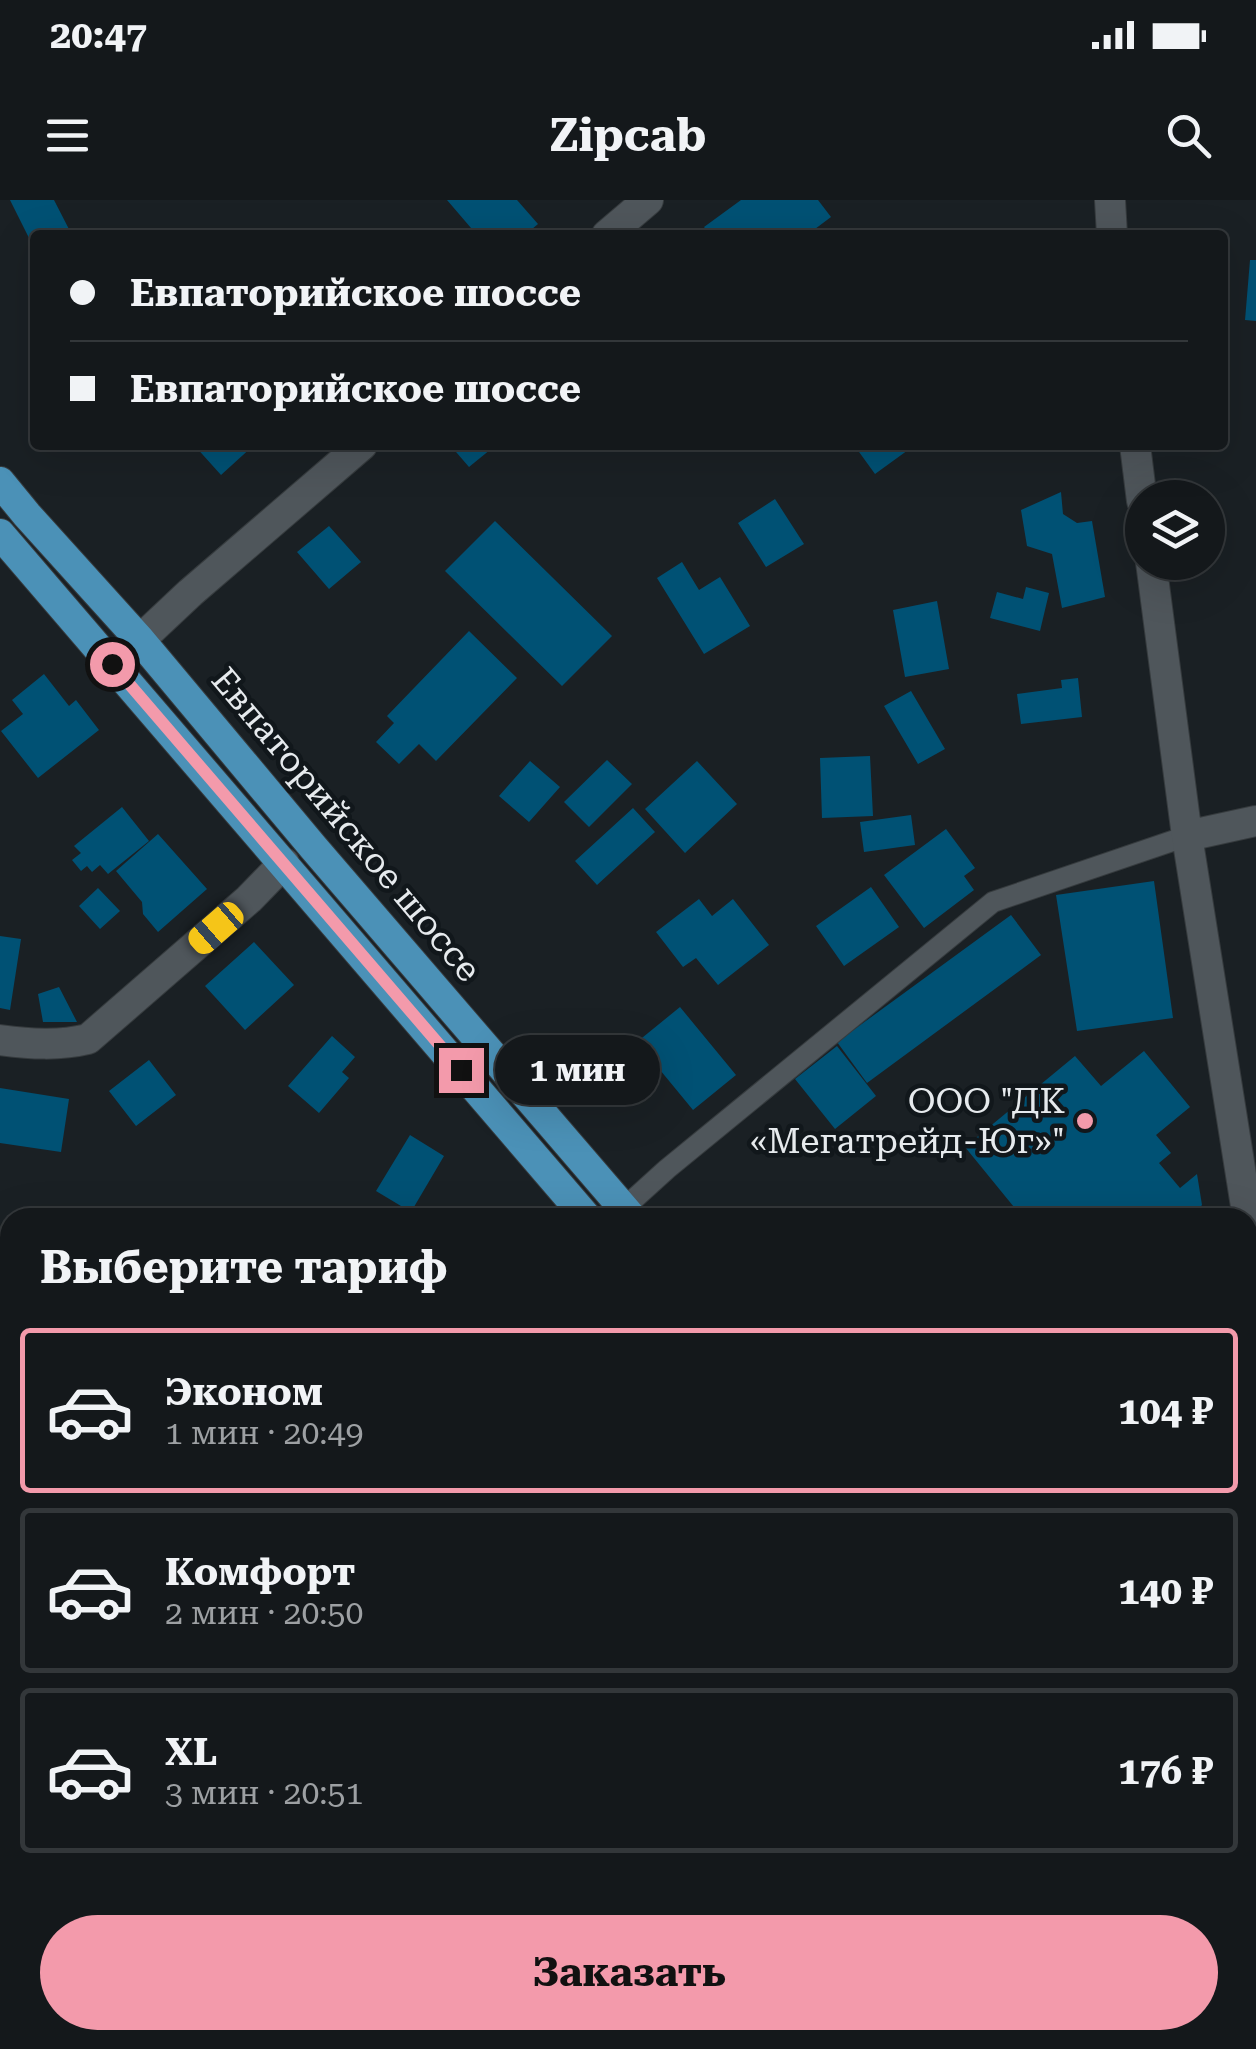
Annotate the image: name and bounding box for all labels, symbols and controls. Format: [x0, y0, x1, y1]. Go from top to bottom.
text: 20:47 [50, 13, 147, 57]
icon: menu [40, 108, 95, 163]
icon: search [1161, 108, 1216, 163]
text: Zipcab [550, 109, 706, 162]
text: Евпаторийское шоссе [130, 271, 581, 315]
text: Евпаторийское шоссе [130, 367, 581, 411]
map controls [1125, 480, 1225, 580]
button: layers [1125, 480, 1225, 580]
route start [90, 642, 135, 687]
street label: Евпаторийское шоссе [203, 660, 489, 990]
car [184, 897, 248, 959]
callout: 1 мин [496, 1035, 661, 1105]
route end [439, 1048, 484, 1093]
text: 1 мин [530, 1051, 625, 1089]
place label: ООО "ДК «Мегатрейд-Юг»" [750, 1081, 1065, 1162]
marker: ООО "ДК «Мегатрейд-Юг»" [1074, 1110, 1096, 1132]
text: Выберите тариф [40, 1241, 448, 1294]
icon: car [45, 1366, 135, 1456]
text: Эконом [165, 1370, 323, 1414]
text: 104 ₽ [1118, 1389, 1213, 1433]
text: 1 мин · 20:49 [165, 1414, 363, 1452]
icon: car [45, 1546, 135, 1636]
text: Комфорт [165, 1550, 355, 1594]
text: 140 ₽ [1118, 1569, 1213, 1613]
text: 2 мин · 20:50 [165, 1594, 363, 1632]
icon: car [45, 1726, 135, 1816]
text: XL [165, 1730, 217, 1774]
text: 176 ₽ [1118, 1749, 1213, 1793]
text: 3 мин · 20:51 [165, 1774, 363, 1812]
button: Заказать [40, 1915, 1218, 2030]

